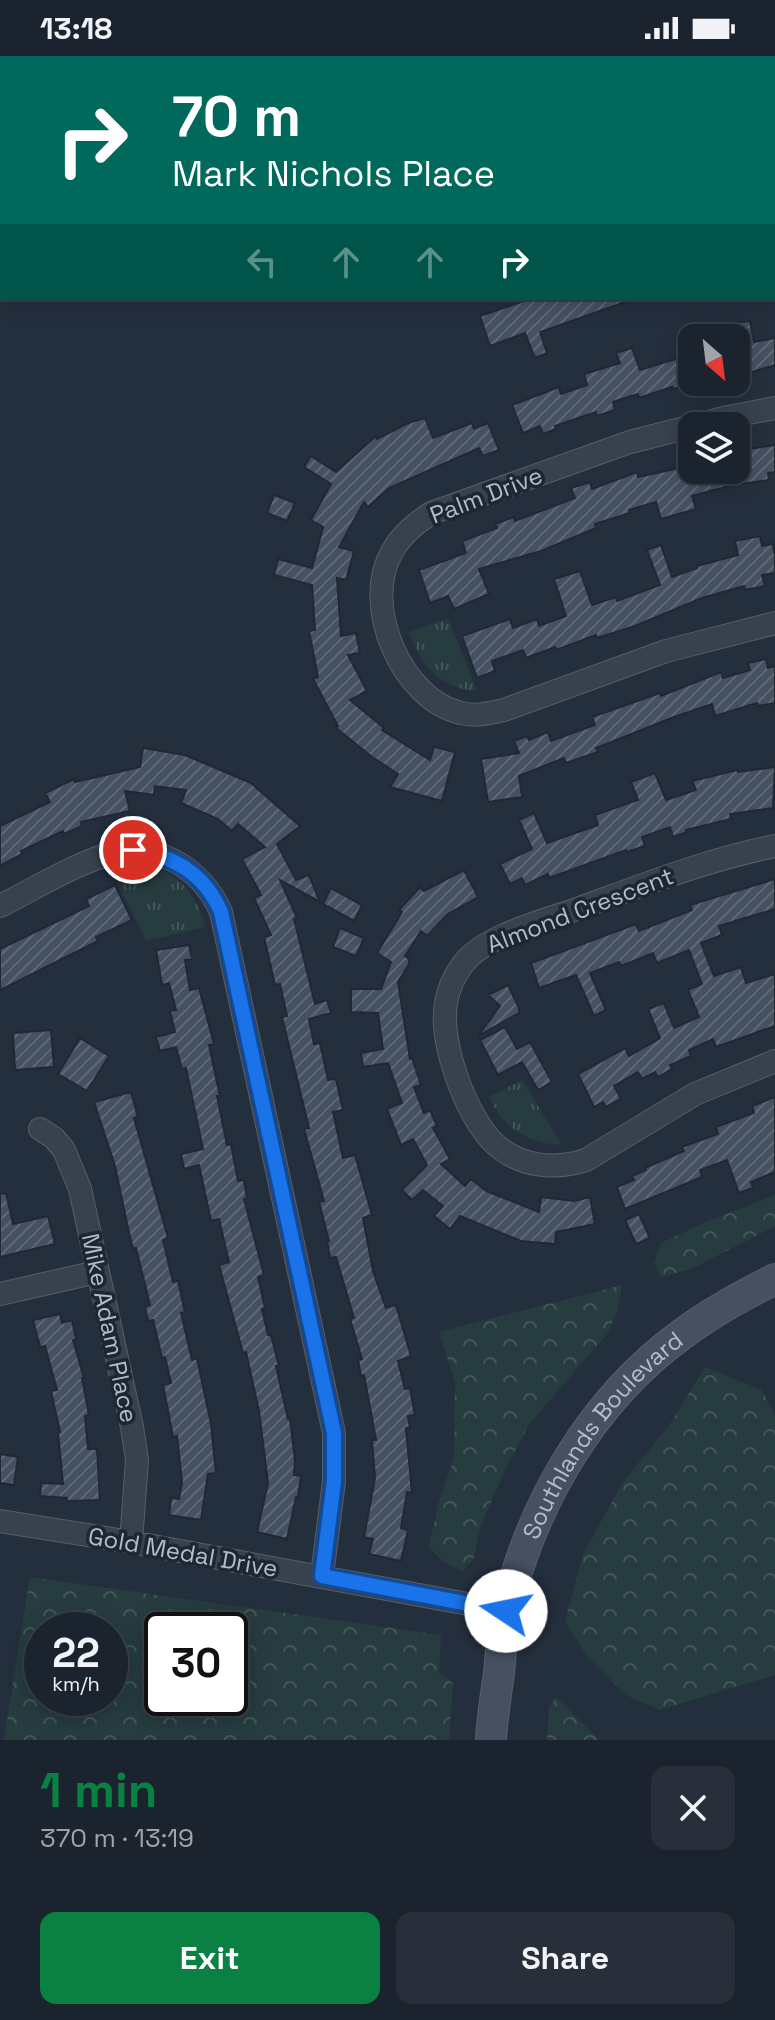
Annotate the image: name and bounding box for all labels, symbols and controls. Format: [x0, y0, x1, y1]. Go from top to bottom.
text: 13:18 [40, 9, 112, 48]
text: 70 m [172, 81, 301, 152]
icon: right [40, 88, 144, 192]
text: Mark Nichols Place [172, 151, 495, 197]
icon: left [240, 240, 284, 284]
icon: ahead [324, 240, 368, 284]
icon: ahead [408, 240, 452, 284]
icon: right [492, 240, 536, 284]
north arrow [678, 324, 750, 396]
map controls [678, 324, 750, 484]
button: layers [678, 412, 750, 484]
street label: Palm Drive [425, 459, 547, 531]
pin [99, 816, 167, 884]
icon: arrive [111, 828, 155, 872]
street label: Almond Crescent [482, 860, 678, 960]
street label: Mike Adam Place [75, 1231, 145, 1425]
street label: Southlands Boulevard [515, 1324, 689, 1544]
street label: Gold Medal Drive [86, 1520, 280, 1584]
position arrow [464, 1569, 548, 1653]
speed limit sign: 30 [144, 1612, 248, 1716]
text: 22 [52, 1628, 100, 1679]
text: km/h [52, 1671, 100, 1697]
text: 1 min [40, 1760, 157, 1821]
button: close [651, 1766, 735, 1850]
text: 370 m · 13:19 [40, 1821, 194, 1855]
button: Exit [40, 1912, 380, 2004]
button: Share [396, 1912, 735, 2004]

